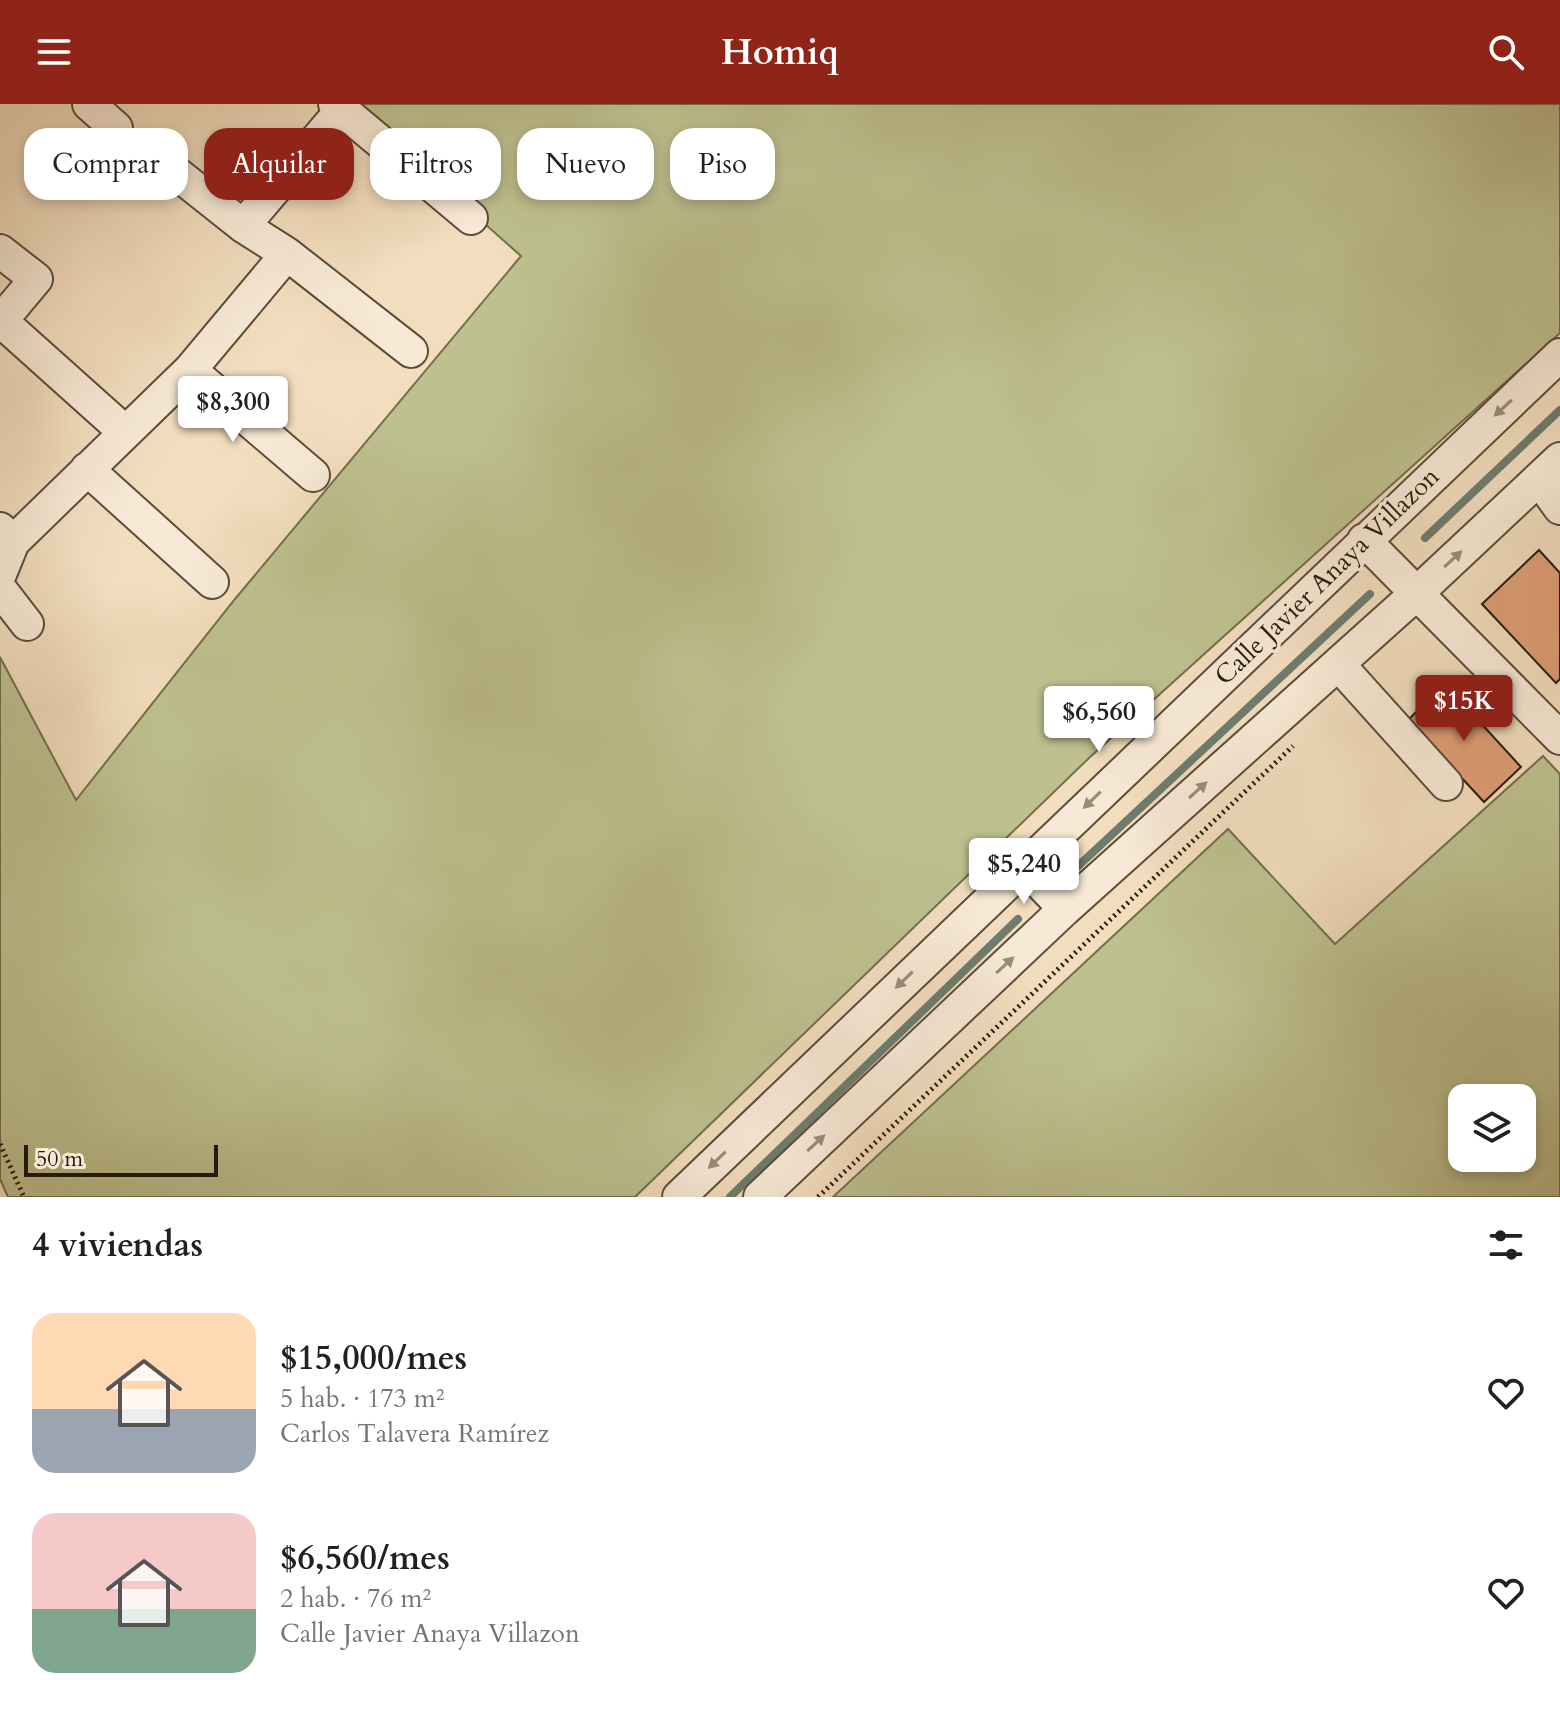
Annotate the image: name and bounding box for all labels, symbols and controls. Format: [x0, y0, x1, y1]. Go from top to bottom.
text: Homiq [721, 28, 839, 77]
icon: menu [32, 30, 76, 74]
icon: search [1484, 30, 1528, 74]
chip: Comprar [24, 128, 188, 200]
chip: Alquilar [204, 128, 354, 200]
chip: Filtros [370, 128, 501, 200]
chip: Nuevo [517, 128, 654, 200]
chip: Piso [670, 128, 775, 200]
pin: $8,300 [168, 376, 298, 444]
text: $8,300 [196, 384, 270, 419]
one-way arrow [1494, 399, 1513, 417]
street label: Calle Javier Anaya Villazon [1207, 459, 1447, 693]
one-way arrow [1443, 551, 1462, 569]
pin: $15K [1417, 675, 1511, 743]
text: $15K [1433, 683, 1495, 718]
pin: $6,560 [1034, 686, 1164, 754]
text: $6,560 [1062, 694, 1136, 729]
one-way arrow [1187, 782, 1207, 799]
one-way arrow [1083, 790, 1102, 808]
pin: $5,240 [959, 838, 1089, 906]
text: $5,240 [987, 846, 1061, 881]
one-way arrow [996, 956, 1015, 974]
one-way arrow [895, 970, 914, 989]
map controls [1448, 1084, 1536, 1172]
button: layers [1448, 1084, 1536, 1172]
one-way arrow [807, 1135, 826, 1153]
scale bar [24, 1141, 218, 1177]
text: 50 m [36, 1144, 83, 1174]
one-way arrow [708, 1150, 727, 1169]
text: 4 viviendas [32, 1222, 203, 1268]
icon: filters [1484, 1223, 1528, 1267]
text: $15,000/mes [280, 1335, 467, 1381]
icon: home [96, 1345, 192, 1441]
icon: heart [1484, 1371, 1528, 1415]
text: 5 hab. · 173 m² [280, 1381, 445, 1416]
text: Carlos Talavera Ramírez [280, 1416, 549, 1451]
text: $6,560/mes [280, 1535, 450, 1581]
icon: home [96, 1545, 192, 1641]
icon: heart [1484, 1571, 1528, 1615]
text: 2 hab. · 76 m² [280, 1581, 431, 1616]
text: Calle Javier Anaya Villazon [280, 1616, 580, 1651]

